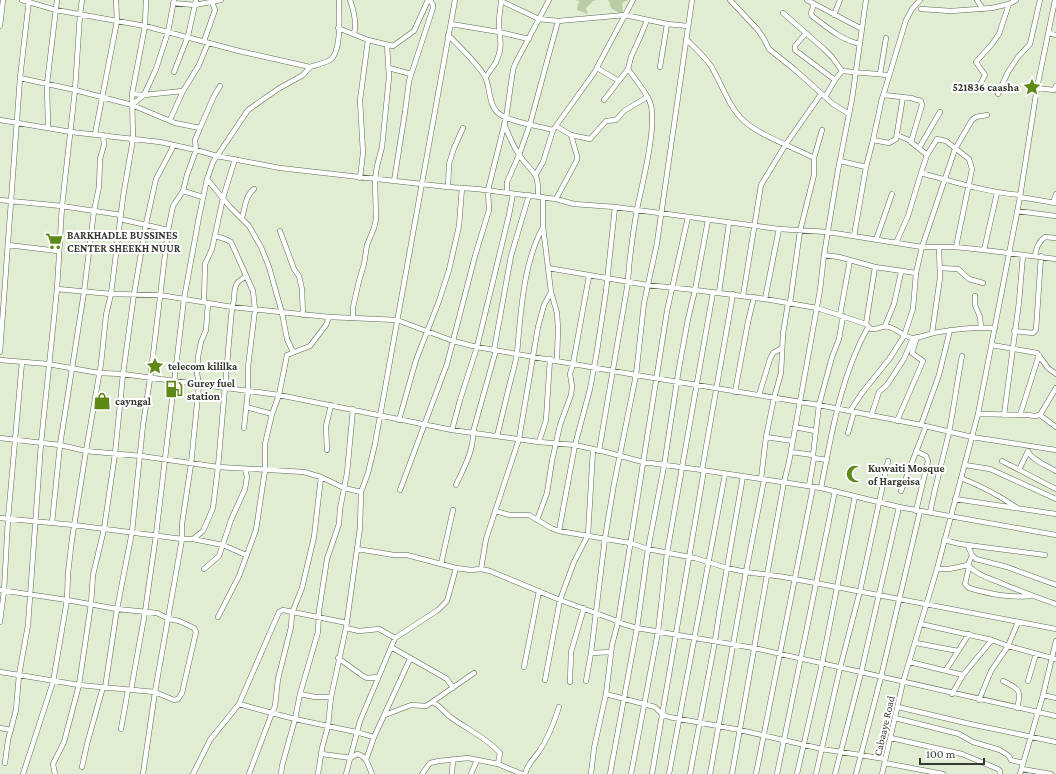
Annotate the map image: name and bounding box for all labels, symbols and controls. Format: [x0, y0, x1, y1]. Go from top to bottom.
place icon: 521836 caasha [1022, 77, 1042, 97]
place label: 521836 caasha [952, 81, 1020, 93]
place label: BARKHADLE BUSSINES CENTER SHEEKH NUUR [67, 229, 181, 254]
supermarket icon: BARKHADLE BUSSINES CENTER SHEEKH NUUR [44, 231, 64, 251]
place icon: telecom kililka [145, 356, 165, 376]
place label: telecom kililka [168, 360, 238, 372]
place label: Gurey fuel station [187, 377, 236, 402]
fuel station icon: Gurey fuel station [164, 379, 184, 399]
shop icon: cayngal [92, 391, 112, 411]
place label: cayngal [115, 395, 152, 407]
place label: Kuwaiti Mosque of Hargeisa [868, 462, 945, 487]
mosque icon: Kuwaiti Mosque of Hargeisa [845, 464, 865, 484]
street label: Cabaaye Road [871, 694, 898, 758]
scale bar [920, 740, 984, 766]
text: 100 m [926, 747, 956, 761]

